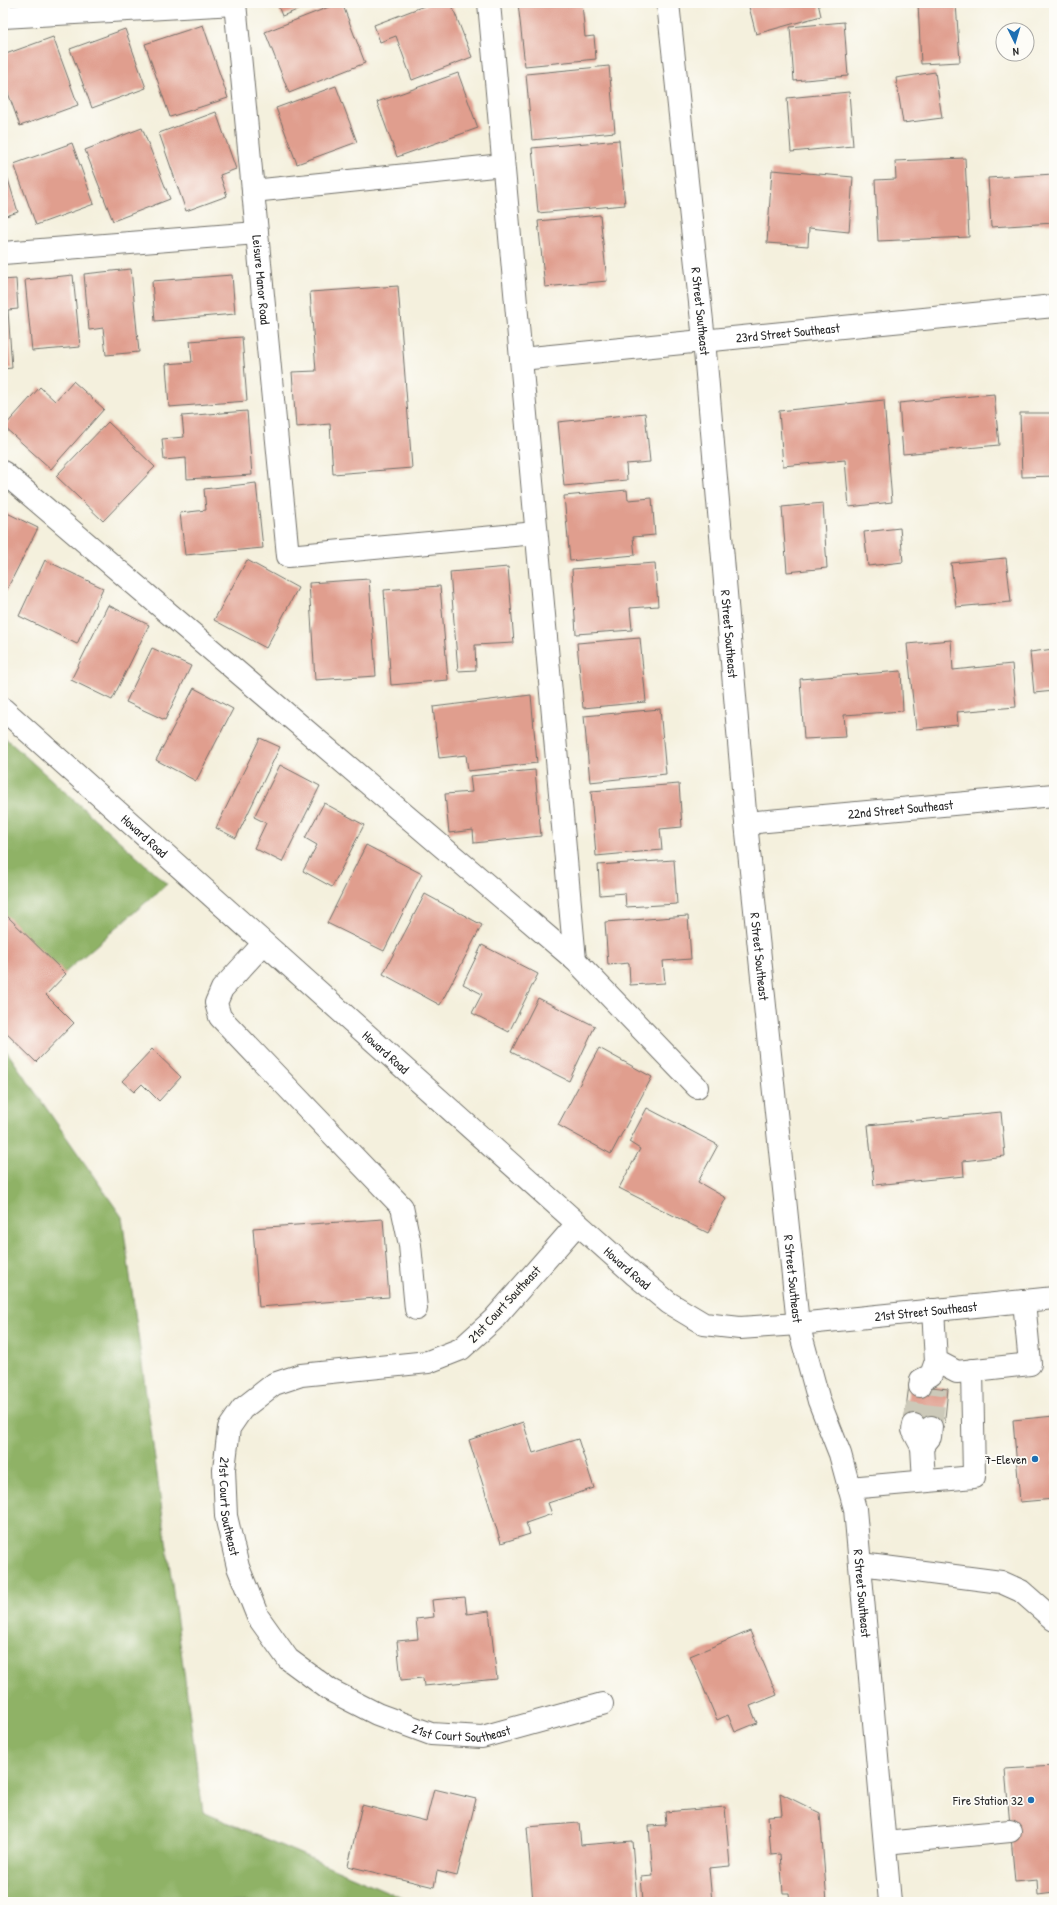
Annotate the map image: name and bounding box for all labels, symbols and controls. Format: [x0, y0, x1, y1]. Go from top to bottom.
north arrow [995, 22, 1035, 62]
text: N [1012, 45, 1019, 59]
street label: Leisure Manor Road [248, 234, 275, 325]
street label: R Street Southeast [687, 266, 714, 357]
street label: 23rd Street Southeast [735, 318, 841, 347]
street label: R Street Southeast [717, 589, 742, 679]
street label: 22nd Street Southeast [847, 795, 954, 823]
street label: Howard Road [117, 810, 172, 861]
street label: R Street Southeast [746, 912, 773, 1002]
street label: Howard Road [359, 1026, 413, 1078]
street label: R Street Southeast [780, 1234, 807, 1324]
street label: Howard Road [600, 1242, 655, 1293]
street label: 21st Court Southeast [464, 1261, 545, 1346]
street label: 21st Street Southeast [874, 1297, 978, 1325]
place label: 7-Eleven [985, 1450, 1027, 1468]
marker: 7-Eleven [1030, 1454, 1040, 1464]
street label: 21st Court Southeast [215, 1456, 244, 1558]
street label: R Street Southeast [850, 1549, 875, 1639]
street label: 21st Court Southeast [410, 1719, 513, 1746]
place label: Fire Station 32 [952, 1791, 1023, 1809]
marker: Fire Station 32 [1026, 1795, 1036, 1805]

